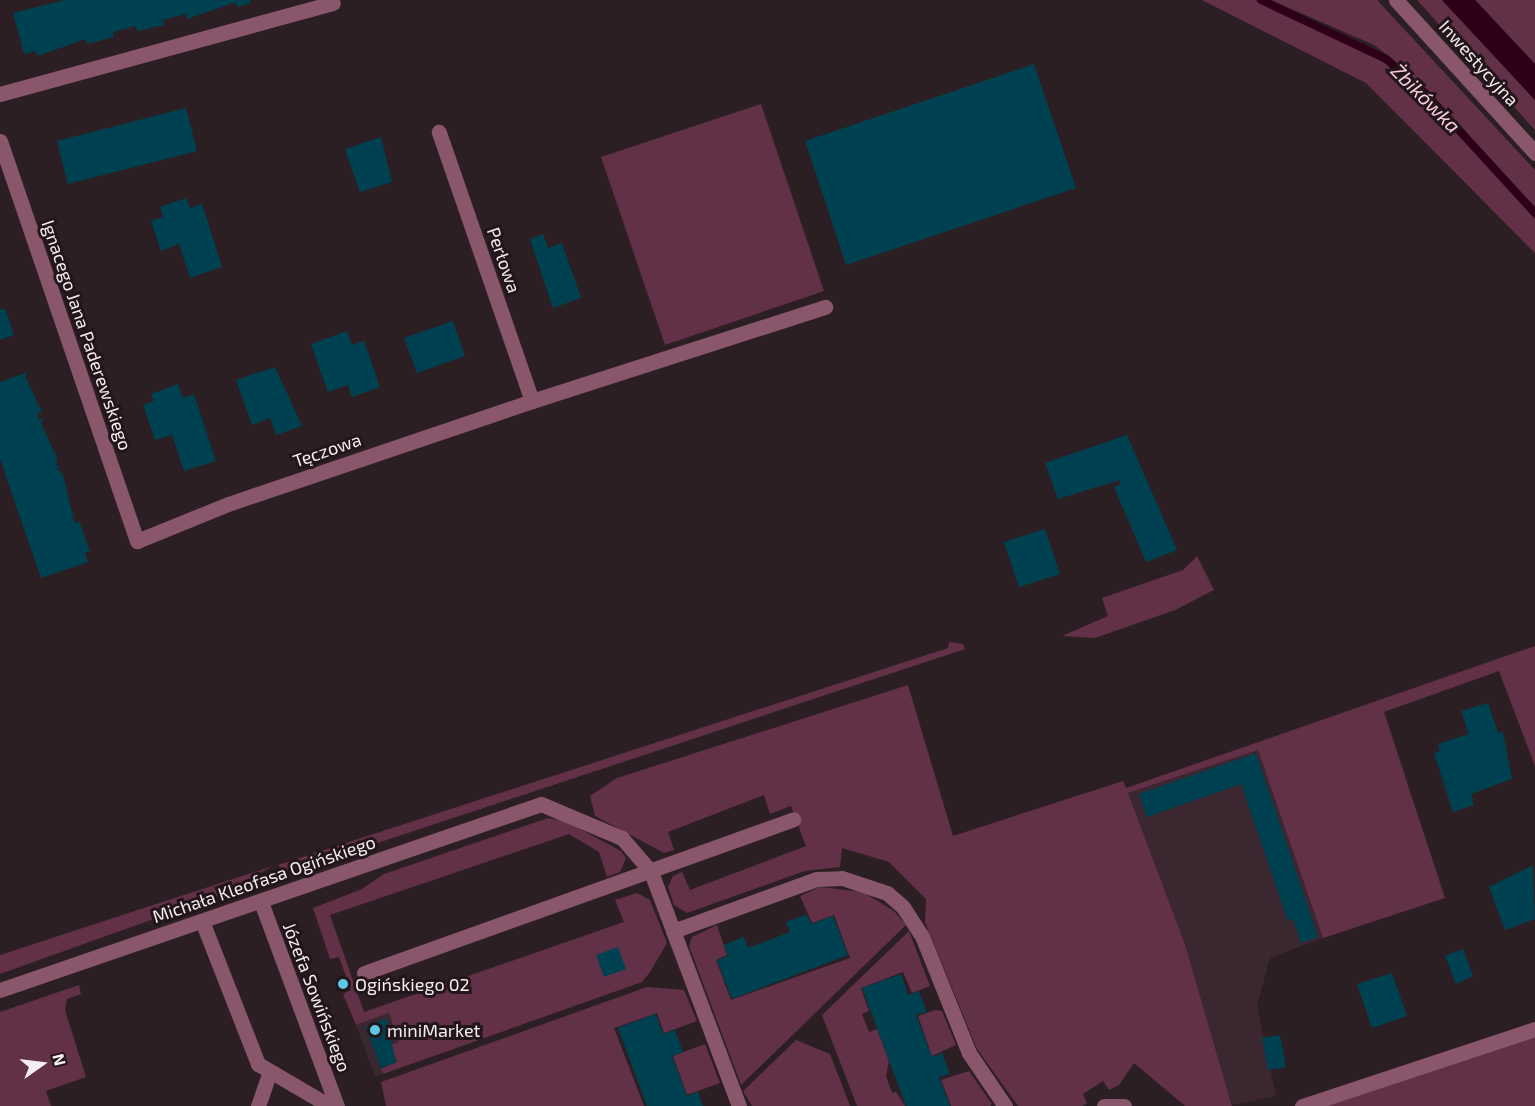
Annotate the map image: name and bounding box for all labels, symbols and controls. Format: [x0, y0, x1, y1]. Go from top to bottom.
street label: Inwestycyjna [1435, 16, 1523, 110]
water label: Żbikówka [1386, 58, 1466, 138]
street label: Ignacego Jana Paderewskiego [37, 217, 137, 453]
street label: Perłowa [483, 224, 525, 296]
street label: Tęczowa [290, 428, 364, 472]
street label: Michała Kleofasa Ogińskiego [150, 831, 378, 927]
street label: Józefa Sowińskiego [279, 919, 355, 1075]
place label: Ogińskiego 02 [355, 973, 470, 995]
marker: Ogińskiego 02 [336, 977, 350, 991]
place label: miniMarket [387, 1019, 480, 1041]
marker: miniMarket [368, 1023, 382, 1037]
north arrow [12, 1034, 72, 1094]
text: N [49, 1052, 71, 1067]

